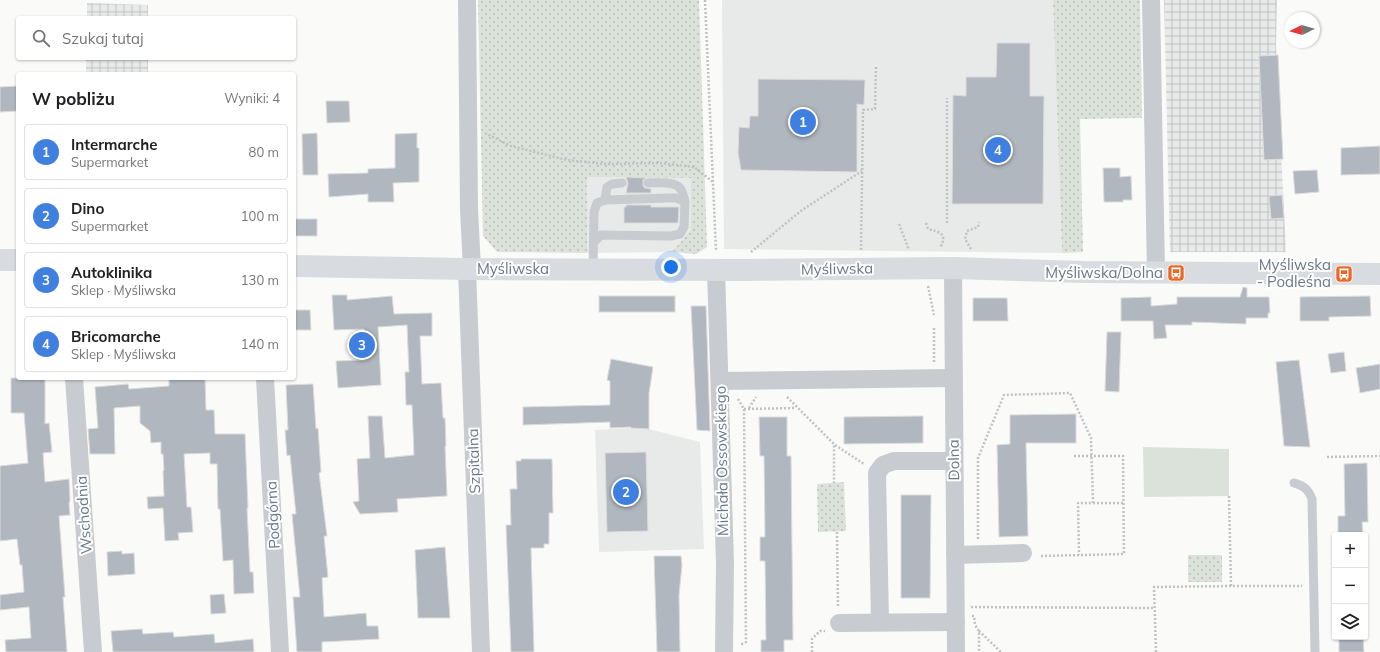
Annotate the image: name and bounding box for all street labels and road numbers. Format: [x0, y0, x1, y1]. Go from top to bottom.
street label: Myśliwska [801, 258, 873, 279]
street label: Myśliwska [477, 259, 549, 278]
street label: Michała Ossowskiego [711, 386, 732, 536]
street label: Szpitalna [463, 428, 484, 494]
street label: Dolna [944, 439, 963, 481]
street label: Wschodnia [71, 475, 96, 555]
street label: Podgórna [261, 481, 284, 549]

